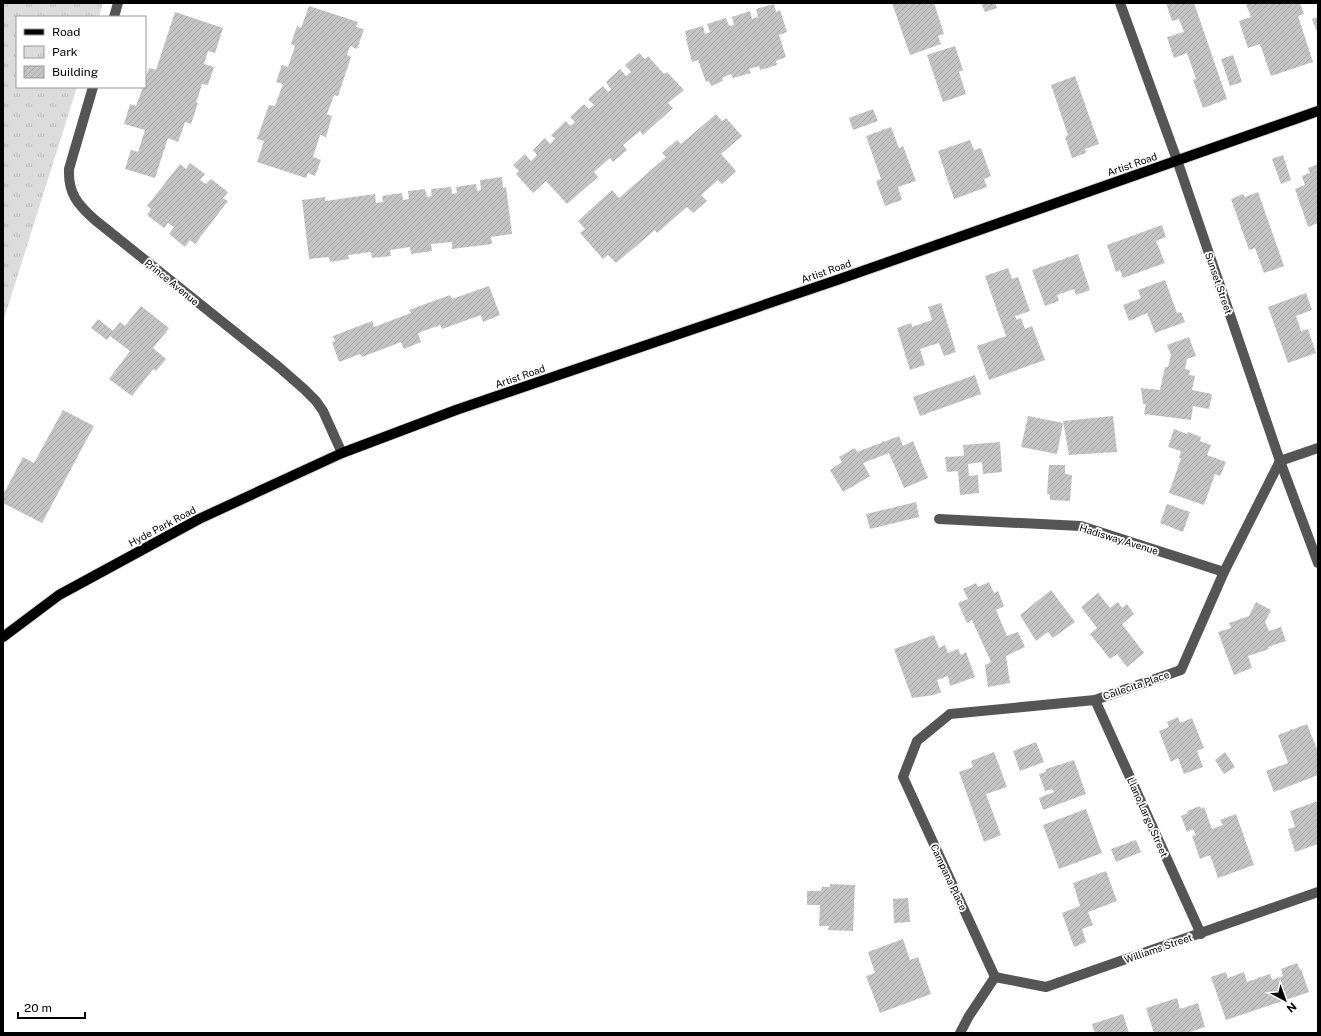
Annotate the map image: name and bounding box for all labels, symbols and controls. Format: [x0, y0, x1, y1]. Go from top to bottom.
legend [16, 16, 146, 88]
text: Road [52, 25, 80, 39]
text: Park [52, 45, 78, 59]
text: Building [52, 65, 98, 79]
street label: Artist Road [1105, 150, 1159, 178]
street label: Sunset Street [1203, 251, 1235, 315]
street label: Prince Avenue [142, 256, 202, 308]
street label: Artist Road [799, 257, 853, 285]
street label: Artist Road [493, 362, 547, 390]
street label: Hyde Park Road [126, 503, 198, 549]
street label: Hadisway Avenue [1078, 521, 1160, 557]
street label: Callecita Place [1101, 668, 1171, 702]
street label: Llano Largo Street [1125, 775, 1171, 859]
street label: Campana Place [928, 842, 970, 912]
street label: Williams Street [1122, 931, 1194, 965]
north arrow [1265, 980, 1305, 1020]
scale bar [18, 994, 85, 1020]
text: N [1284, 1000, 1299, 1015]
text: 20 m [24, 1001, 52, 1015]

